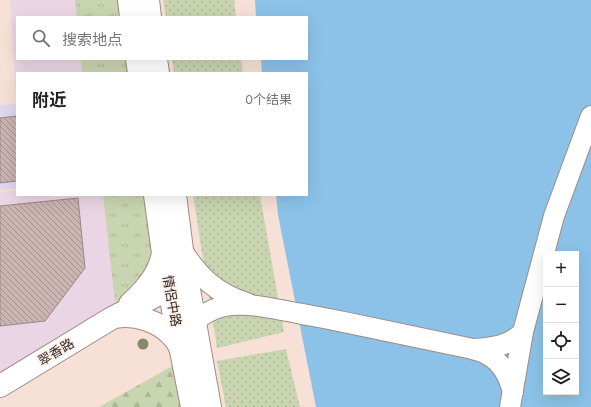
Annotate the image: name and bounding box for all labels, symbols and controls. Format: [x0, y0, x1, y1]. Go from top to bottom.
search box [16, 16, 308, 60]
icon: search [30, 27, 52, 49]
text: 搜索地点 [62, 31, 122, 49]
text: 附近 [32, 90, 66, 110]
text: 0个结果 [245, 92, 292, 107]
map controls [543, 251, 579, 395]
button: + [543, 251, 579, 287]
street label: 情侶中路 [160, 274, 184, 328]
button: − [543, 287, 579, 323]
button: locate [543, 323, 579, 359]
street label: 翠香路 [35, 336, 77, 368]
button: layers [543, 359, 579, 395]

